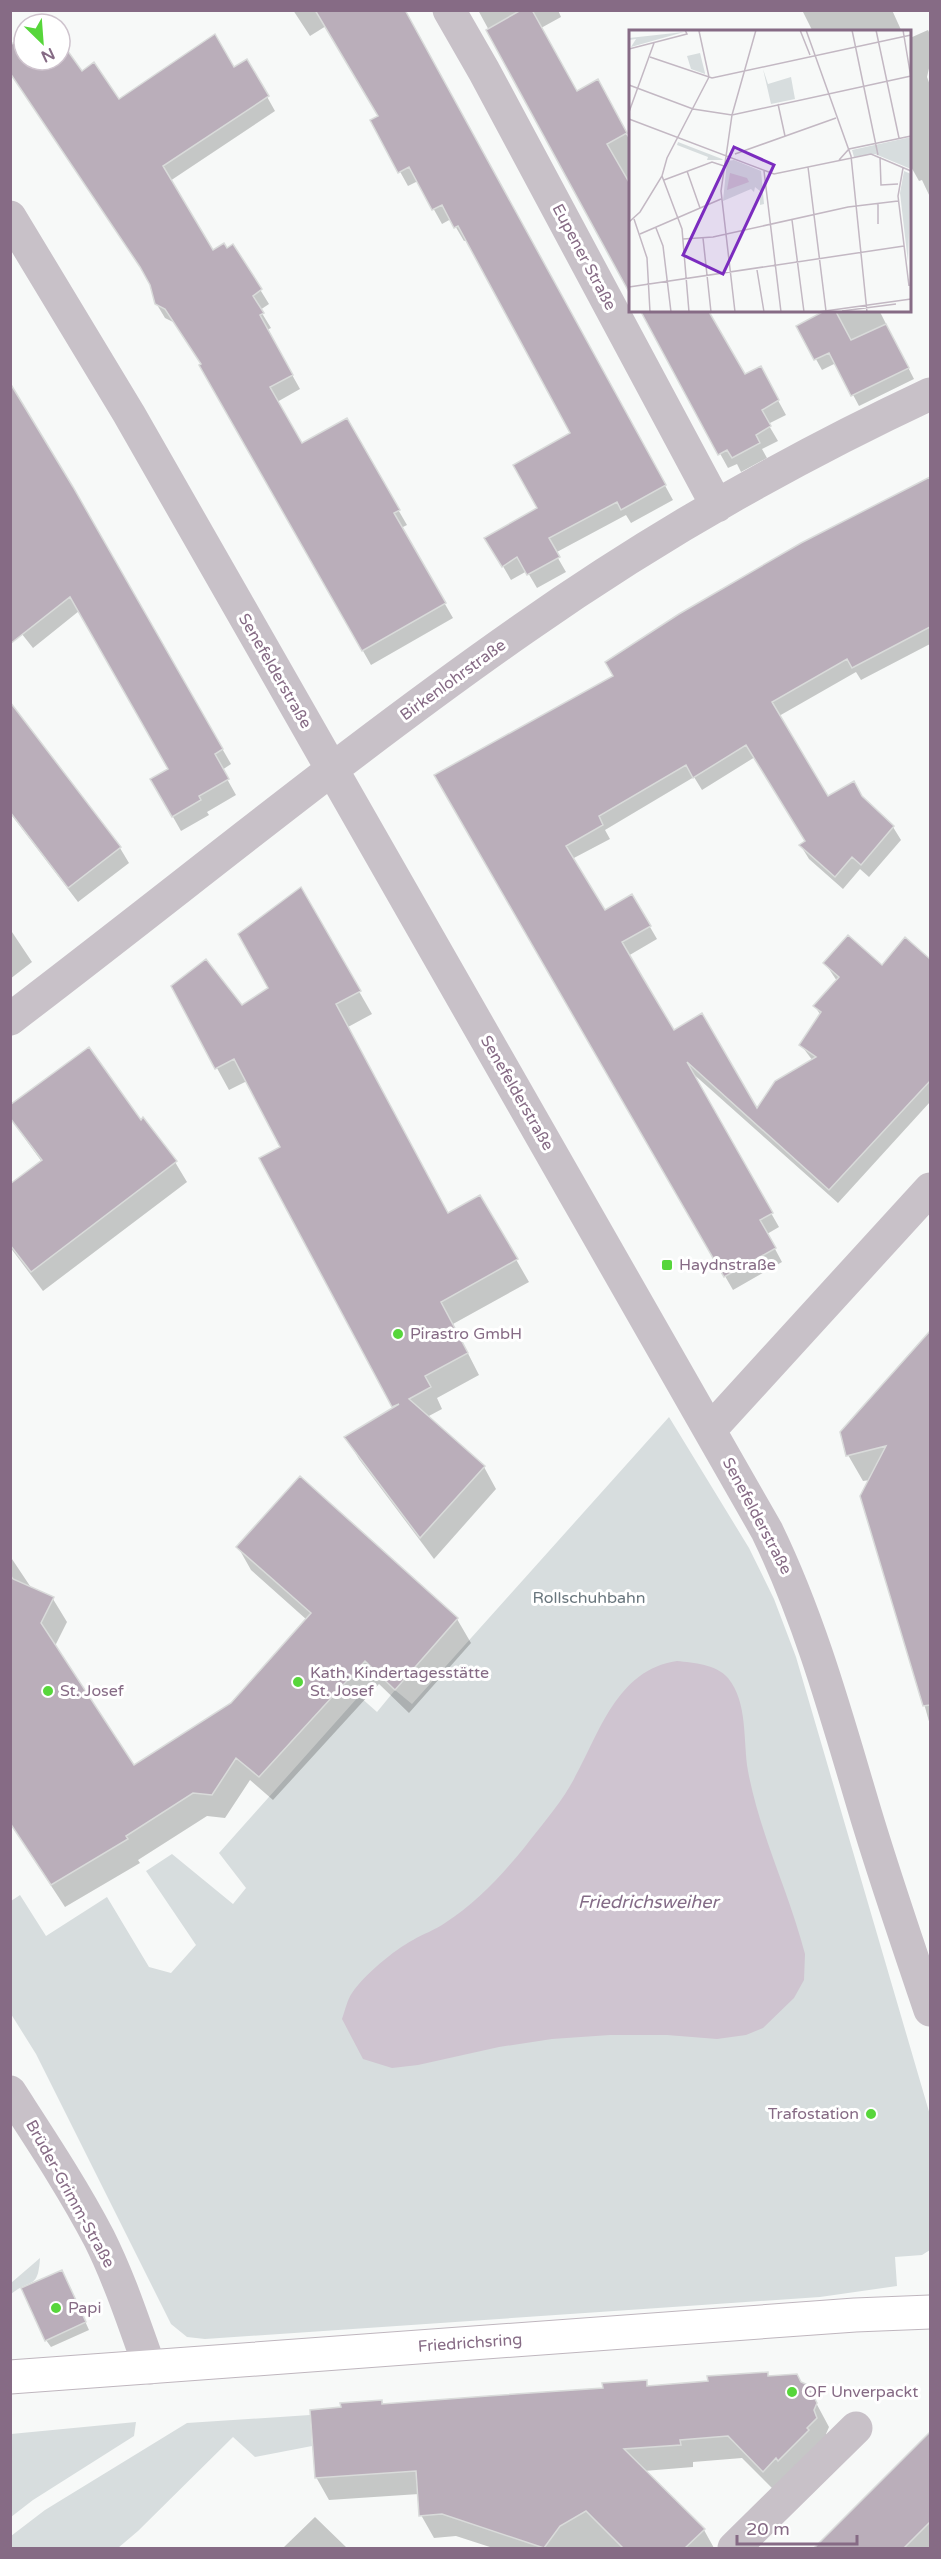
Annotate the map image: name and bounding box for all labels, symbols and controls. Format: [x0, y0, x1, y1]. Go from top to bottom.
north arrow [12, 12, 72, 72]
inset map [629, 30, 911, 312]
text: N [38, 43, 58, 66]
street label: Eupener Straße [548, 200, 620, 314]
street label: Senefelderstraße [234, 610, 316, 732]
street label: Birkenlohrstraße [396, 635, 510, 725]
street label: Senefelderstraße [476, 1032, 558, 1154]
place label: Haydnstraße [679, 1255, 776, 1275]
marker: Haydnstraße [660, 1258, 674, 1272]
place label: Pirastro GmbH [410, 1324, 522, 1344]
marker: Pirastro GmbH [391, 1327, 405, 1341]
street label: Senefelderstraße [718, 1454, 796, 1578]
park label: Rollschuhbahn [532, 1588, 646, 1608]
place label: Kath. Kindertagesstätte St. Josef [310, 1663, 489, 1701]
marker: Kath. Kindertagesstätte St. Josef [291, 1675, 305, 1689]
place label: St. Josef [60, 1681, 125, 1701]
marker: St. Josef [41, 1684, 55, 1698]
water label: Friedrichsweiher [578, 1891, 720, 1913]
place label: Trafostation [768, 2104, 859, 2124]
marker: Trafostation [864, 2107, 878, 2121]
street label: Brüder-Grimm-Straße [21, 2117, 119, 2271]
place label: Papi [68, 2298, 101, 2318]
marker: Papi [49, 2301, 63, 2315]
street label: Friedrichsring [417, 2329, 523, 2357]
place label: OF Unverpackt [804, 2382, 918, 2402]
marker: OF Unverpackt [785, 2385, 799, 2399]
scale bar [737, 2508, 857, 2546]
text: 20 m [746, 2518, 790, 2540]

